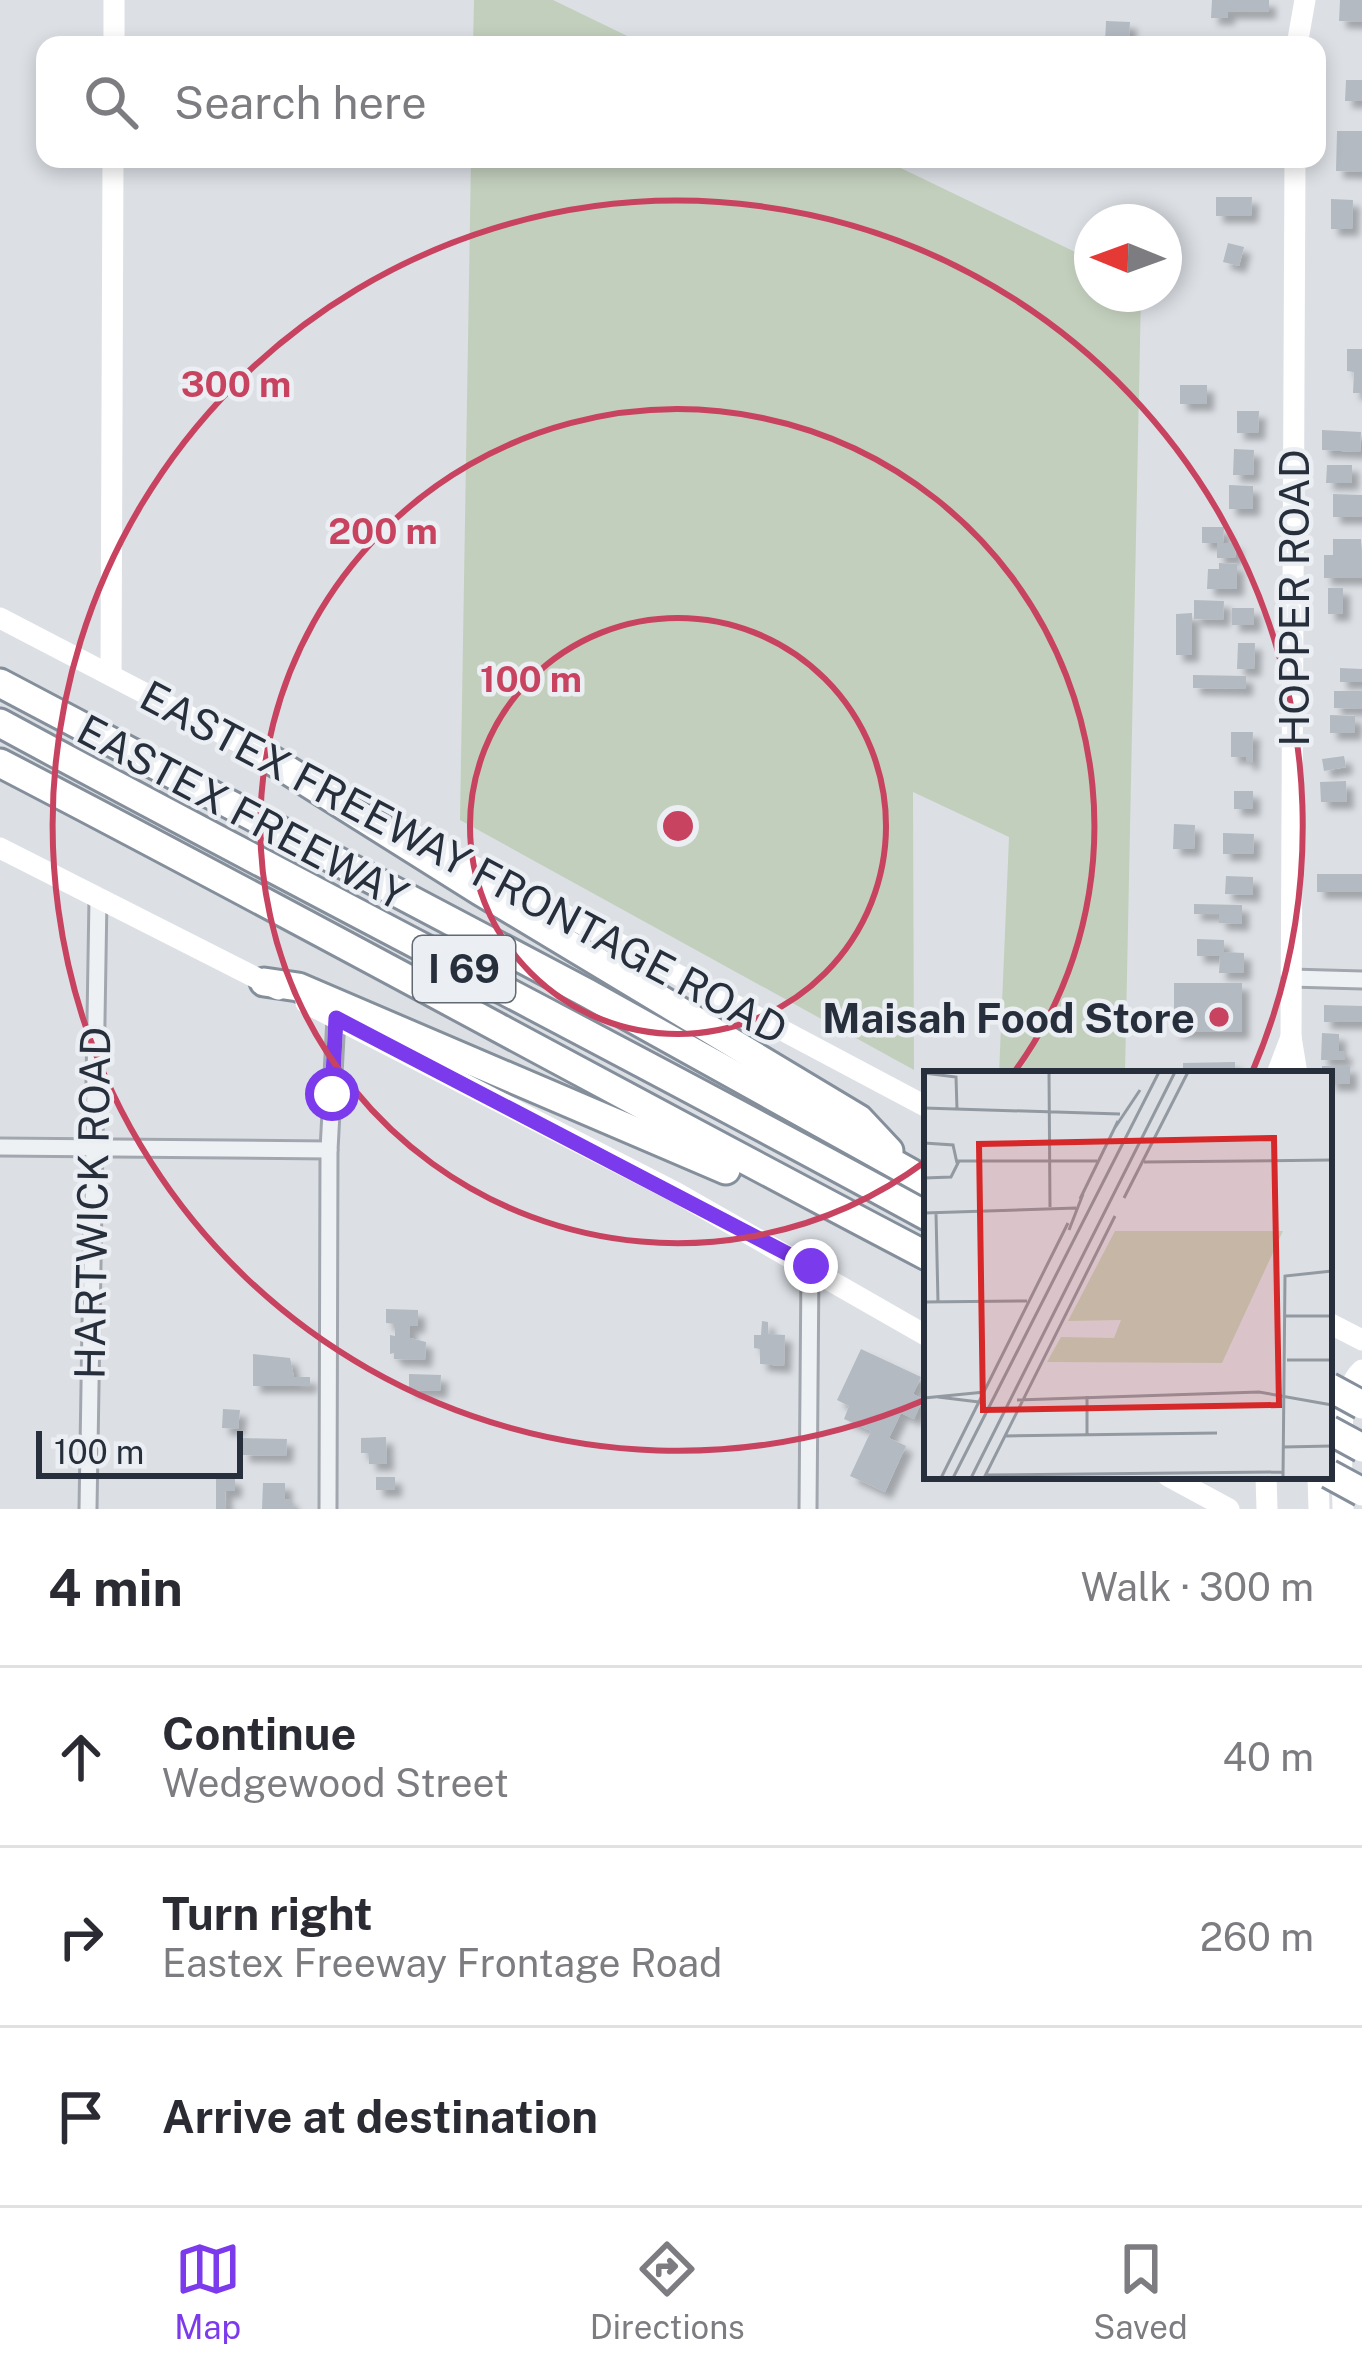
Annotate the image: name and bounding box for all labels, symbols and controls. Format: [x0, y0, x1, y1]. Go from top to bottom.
search box [36, 36, 1326, 168]
icon: search [78, 69, 144, 135]
text: Search here [174, 76, 427, 129]
north arrow [1074, 204, 1182, 312]
text: 300 m [181, 363, 291, 405]
street label: HOPPER ROAD [1269, 449, 1318, 747]
text: 200 m [328, 510, 438, 552]
text: 100 m [480, 658, 582, 700]
street label: EASTEX FREEWAY FRONTAGE ROAD [133, 670, 795, 1054]
street label: EASTEX FREEWAY [70, 704, 417, 920]
centre of rings [657, 805, 699, 847]
road number: I 69 [413, 936, 515, 1002]
place label: Maisah Food Store [822, 993, 1195, 1042]
marker: Maisah Food Store [1206, 1004, 1232, 1030]
street label: HARTWICK ROAD [64, 1026, 120, 1380]
route start [305, 1067, 359, 1121]
inset map [924, 1071, 1332, 1479]
route end [784, 1239, 838, 1293]
scale bar [36, 1425, 243, 1478]
text: 100 m [54, 1433, 144, 1471]
text: 4 min [48, 1558, 183, 1617]
text: Walk · 300 m [1081, 1564, 1314, 1610]
text: Continue [162, 1707, 356, 1760]
icon: ahead [48, 1724, 114, 1790]
text: 40 m [1222, 1734, 1314, 1780]
text: Wedgewood Street [162, 1760, 509, 1806]
text: Turn right [162, 1887, 373, 1940]
icon: right [48, 1904, 114, 1970]
text: 260 m [1200, 1914, 1314, 1960]
text: Eastex Freeway Frontage Road [162, 1940, 722, 1986]
icon: arrive [48, 2084, 114, 2150]
text: Arrive at destination [162, 2090, 598, 2143]
tab: Map [174, 2236, 241, 2346]
tab: Directions [590, 2236, 745, 2346]
tab: Saved [1093, 2236, 1188, 2346]

